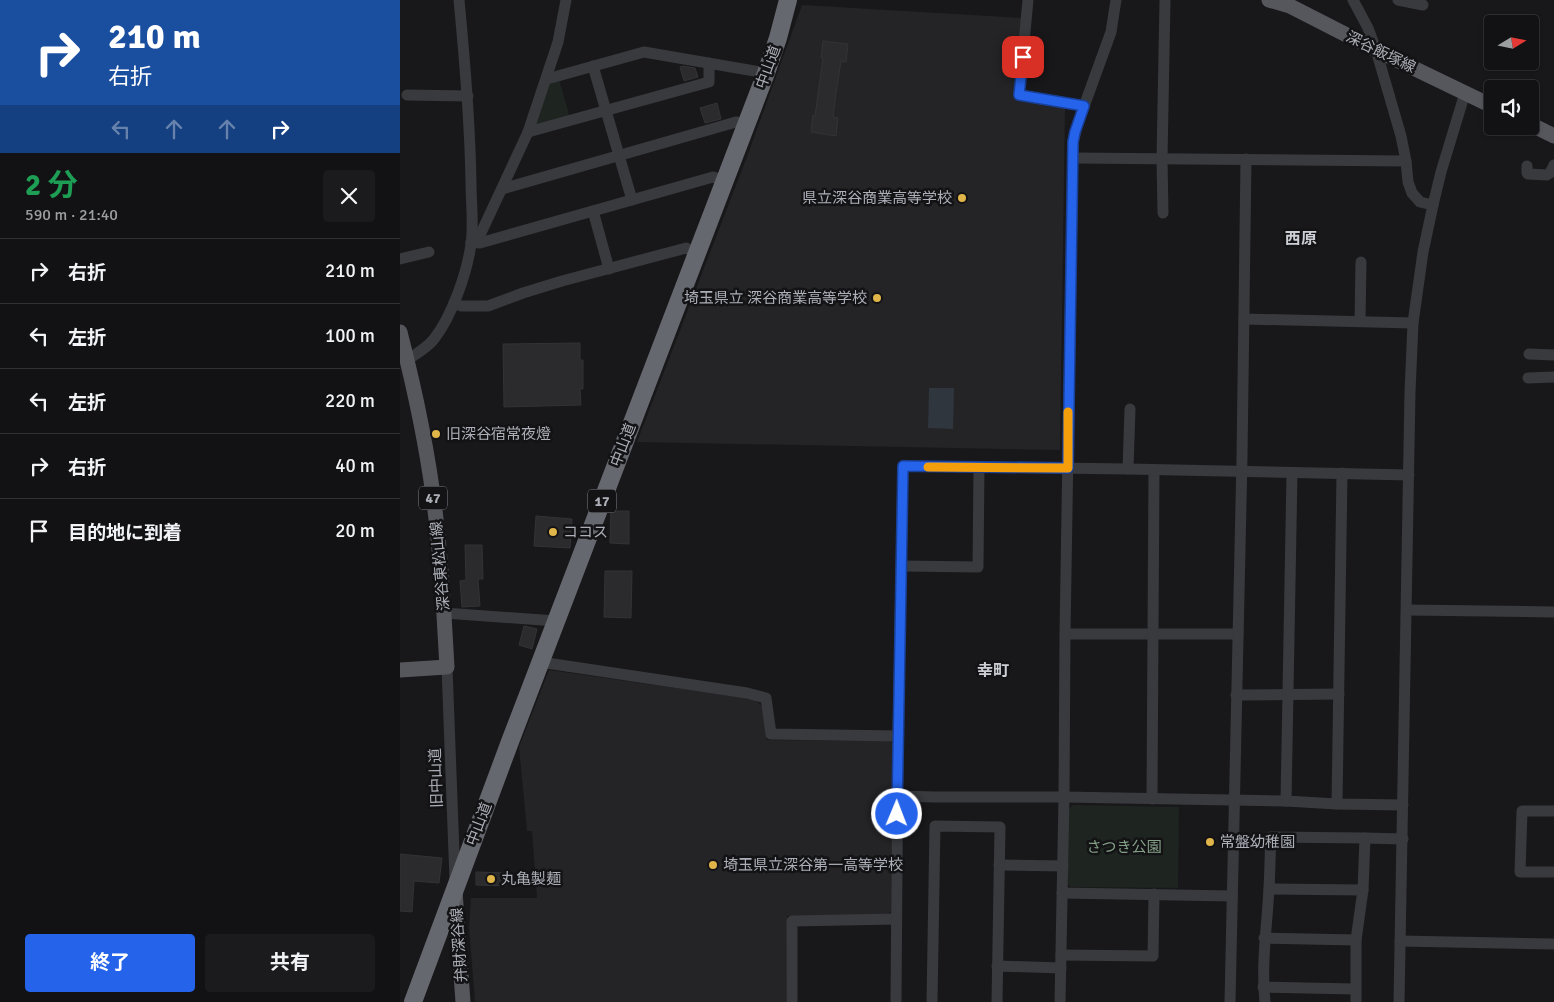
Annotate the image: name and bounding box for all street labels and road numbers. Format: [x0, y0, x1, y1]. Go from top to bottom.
street label: 深谷飯塚線 [1343, 27, 1419, 77]
street label: 中山道 [752, 43, 784, 91]
street label: 中山道 [607, 421, 639, 469]
road number: 47 [419, 486, 447, 509]
road number: 17 [588, 490, 616, 512]
street label: 深谷東松山線 [427, 520, 453, 612]
street label: 旧中山道 [426, 748, 446, 808]
street label: 中山道 [463, 800, 495, 848]
street label: 弁財深谷線 [447, 907, 471, 983]

